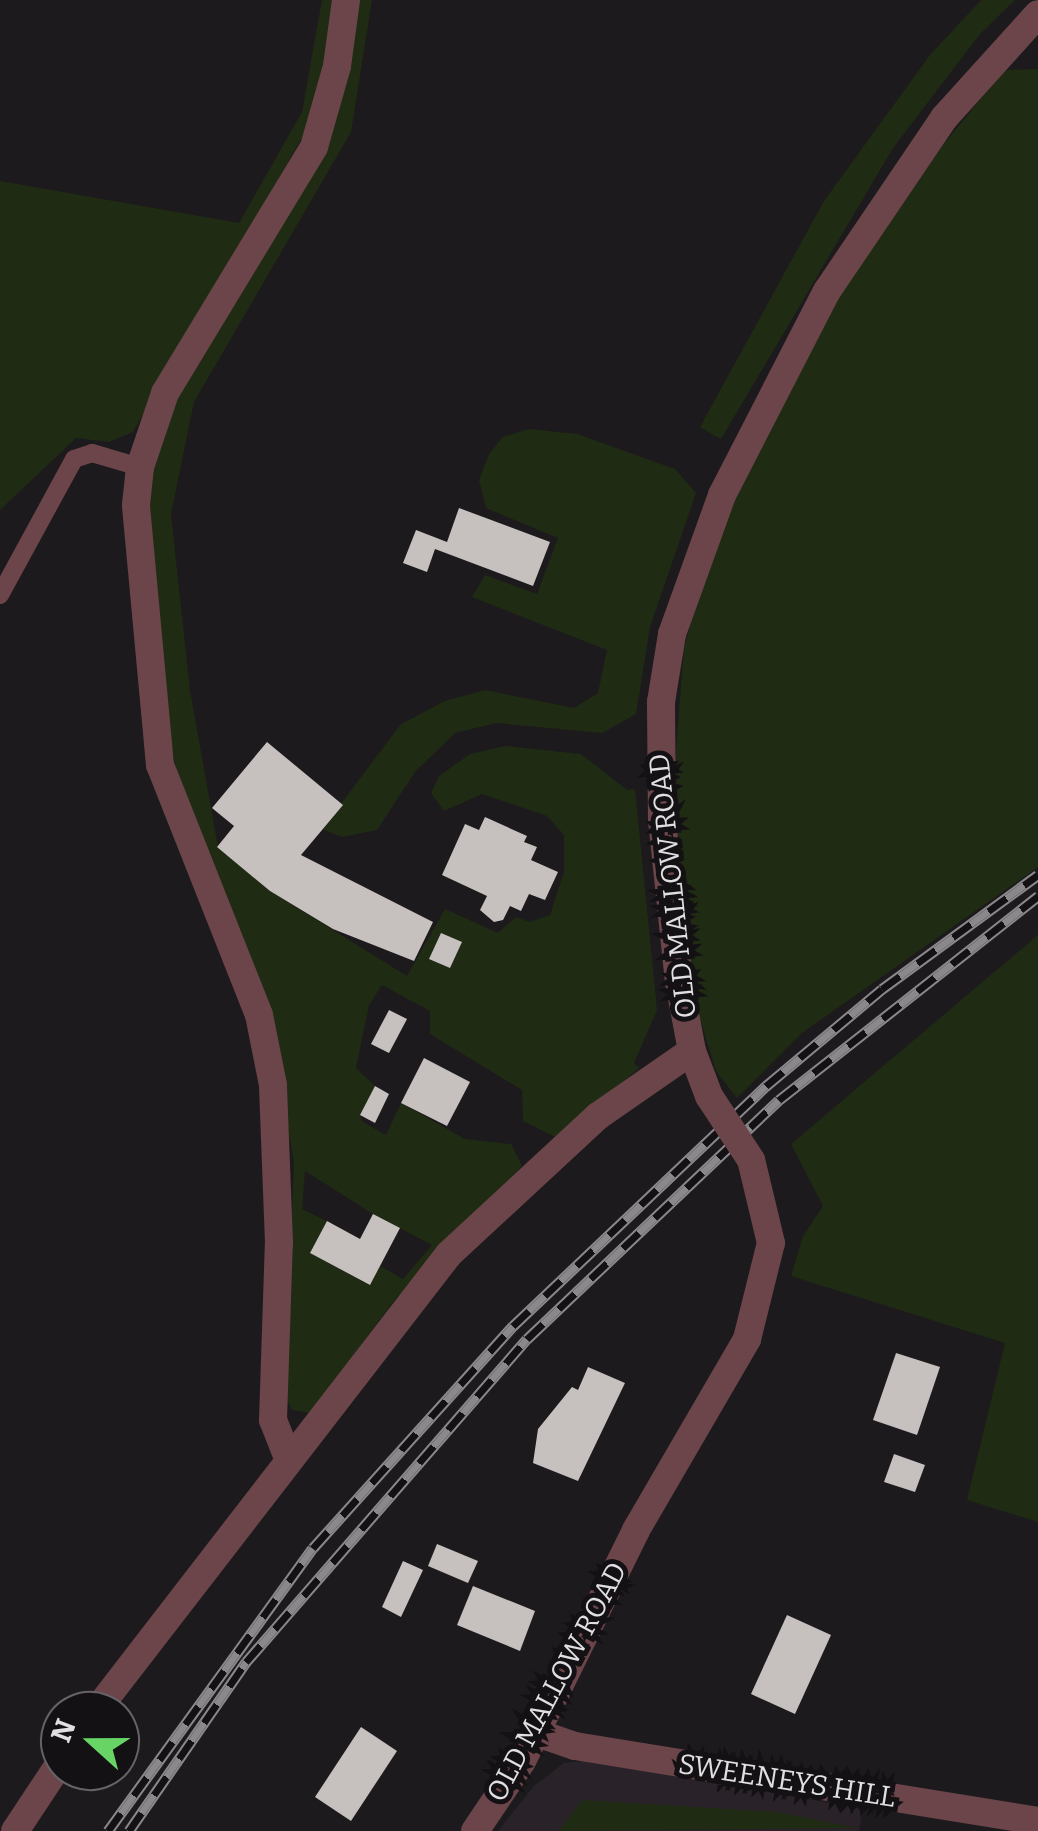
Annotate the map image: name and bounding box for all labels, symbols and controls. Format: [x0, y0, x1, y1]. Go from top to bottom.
street label: OLD MALLOW ROAD [642, 752, 704, 1020]
street label: OLD MALLOW ROAD [480, 1557, 634, 1807]
north arrow [40, 1691, 140, 1791]
text: N [44, 1715, 83, 1747]
street label: SWEENEYS HILL [676, 1747, 898, 1815]

